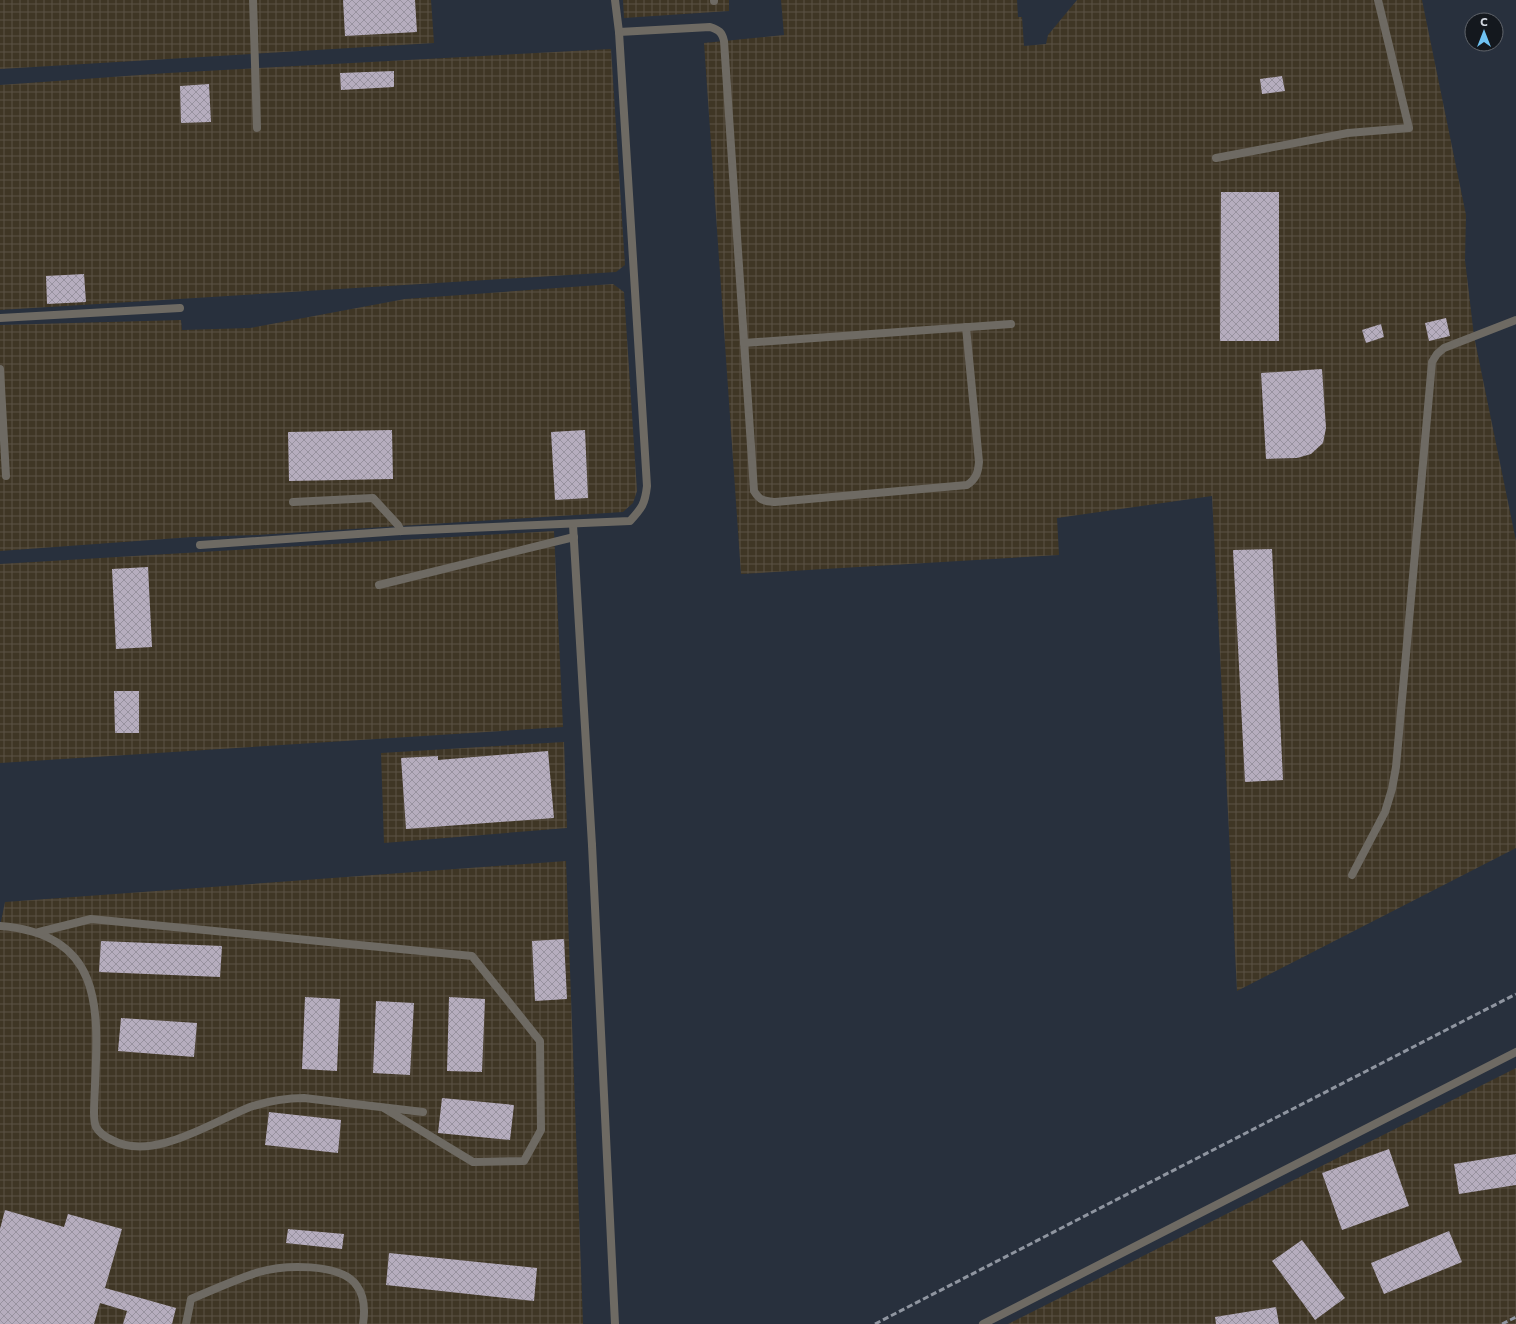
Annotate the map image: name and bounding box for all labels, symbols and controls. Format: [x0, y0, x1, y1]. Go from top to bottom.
north arrow [1464, 12, 1504, 52]
text: С [1480, 15, 1488, 28]

